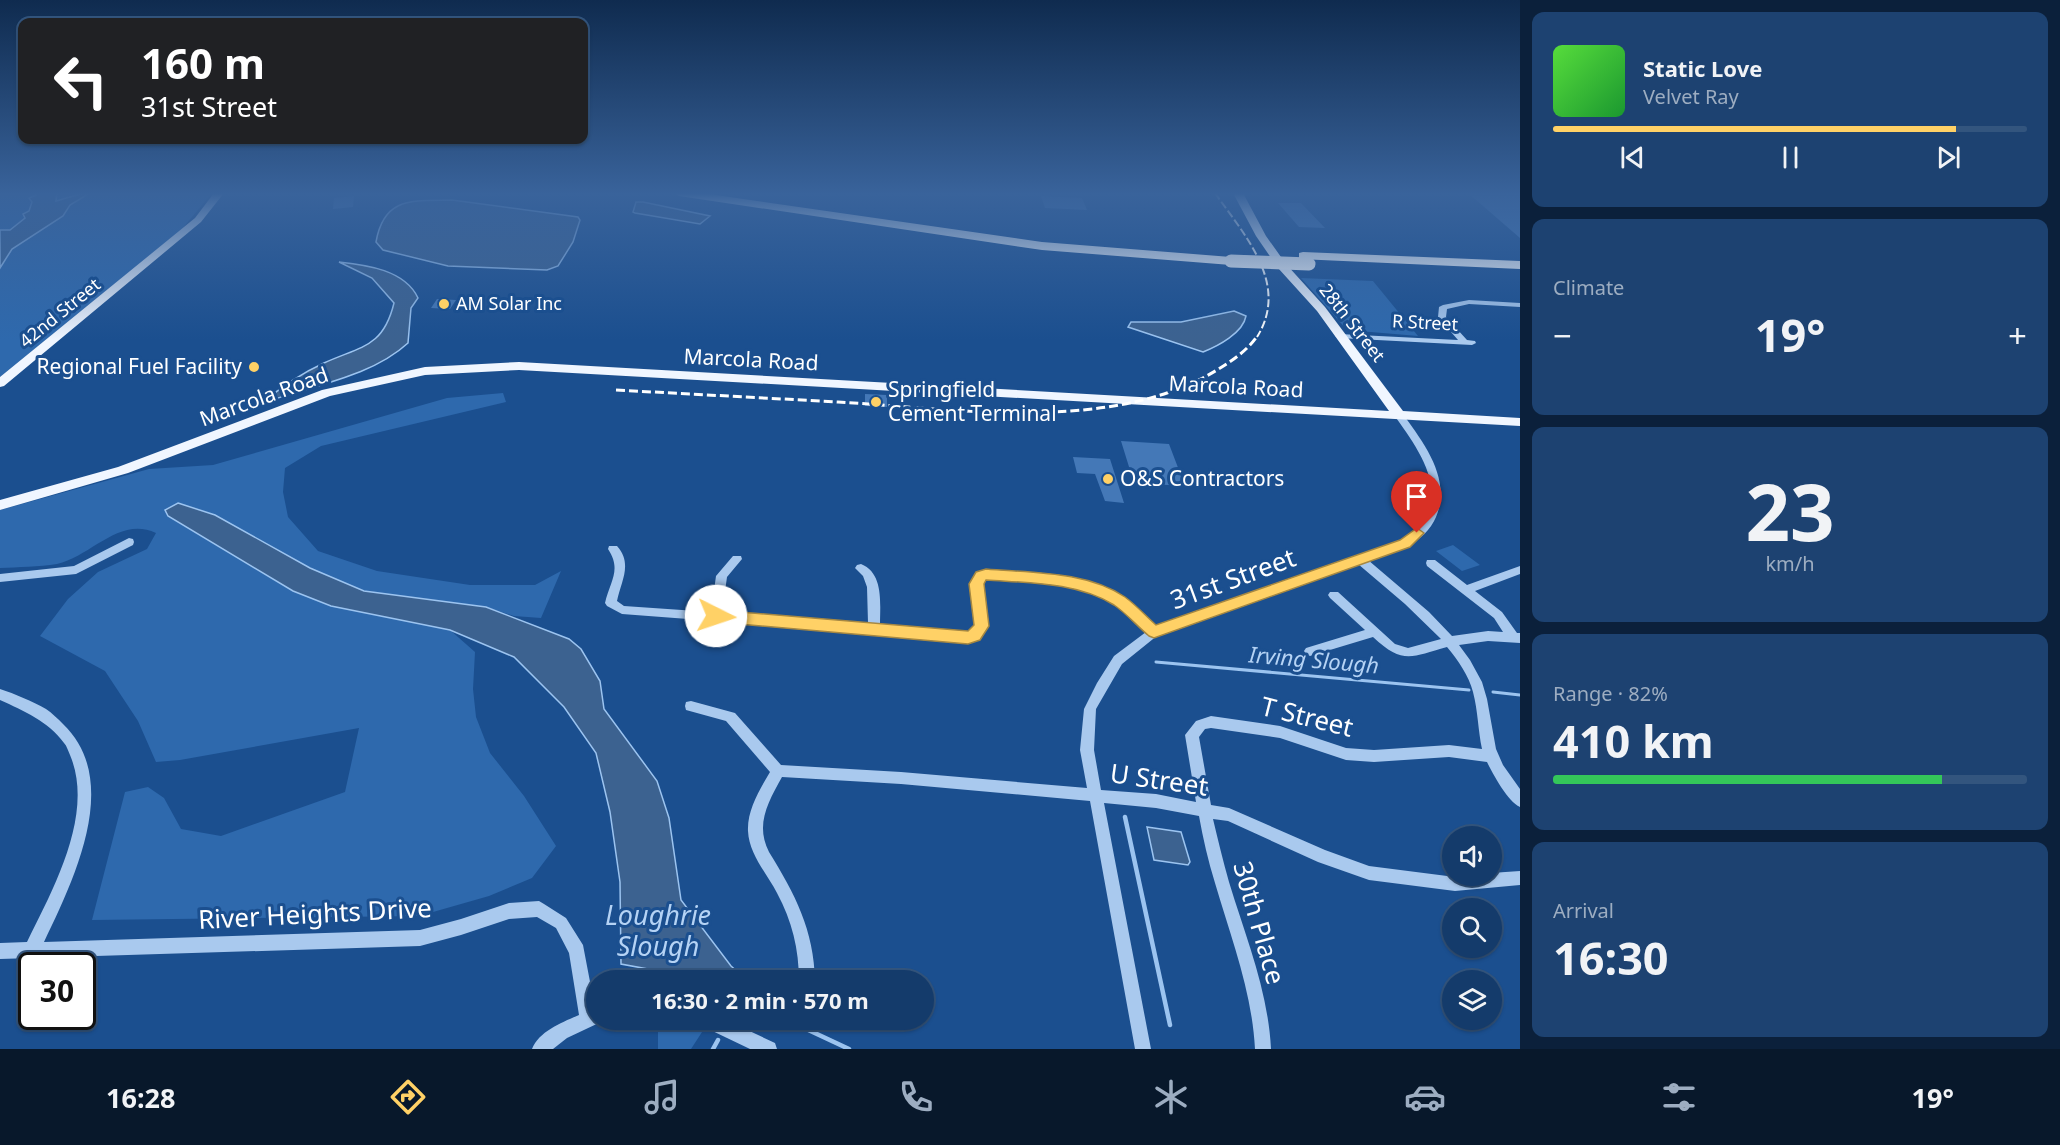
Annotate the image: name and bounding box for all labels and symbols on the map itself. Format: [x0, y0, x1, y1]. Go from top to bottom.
street label: 42nd Street [14, 272, 105, 352]
street label: 28th Street [1315, 278, 1391, 367]
place label: AM Solar Inc [456, 291, 562, 315]
marker: AM Solar Inc [437, 297, 451, 311]
street label: R Street [1391, 308, 1459, 336]
street label: Marcola Road [683, 341, 819, 377]
place label: Regional Fuel Facility [37, 352, 242, 380]
street label: Marcola Road [195, 360, 332, 432]
marker: Regional Fuel Facility [247, 360, 261, 374]
street label: Marcola Road [1168, 368, 1304, 404]
place label: Springfield Cement Terminal [888, 375, 1057, 427]
marker: Springfield Cement Terminal [869, 395, 883, 409]
place label: O&S Contractors [1120, 464, 1284, 492]
pin [1391, 471, 1442, 533]
marker: O&S Contractors [1101, 472, 1115, 486]
street label: 31st Street [1165, 539, 1300, 617]
position arrow [684, 584, 748, 648]
water label: Irving Slough [1247, 638, 1380, 680]
street label: T Street [1257, 687, 1357, 745]
street label: U Street [1108, 754, 1210, 804]
street label: 30th Place [1225, 857, 1295, 988]
street label: River Heights Drive [197, 889, 433, 937]
water label: Loughrie Slough [605, 896, 711, 964]
speed limit sign: 30 [18, 952, 96, 1030]

